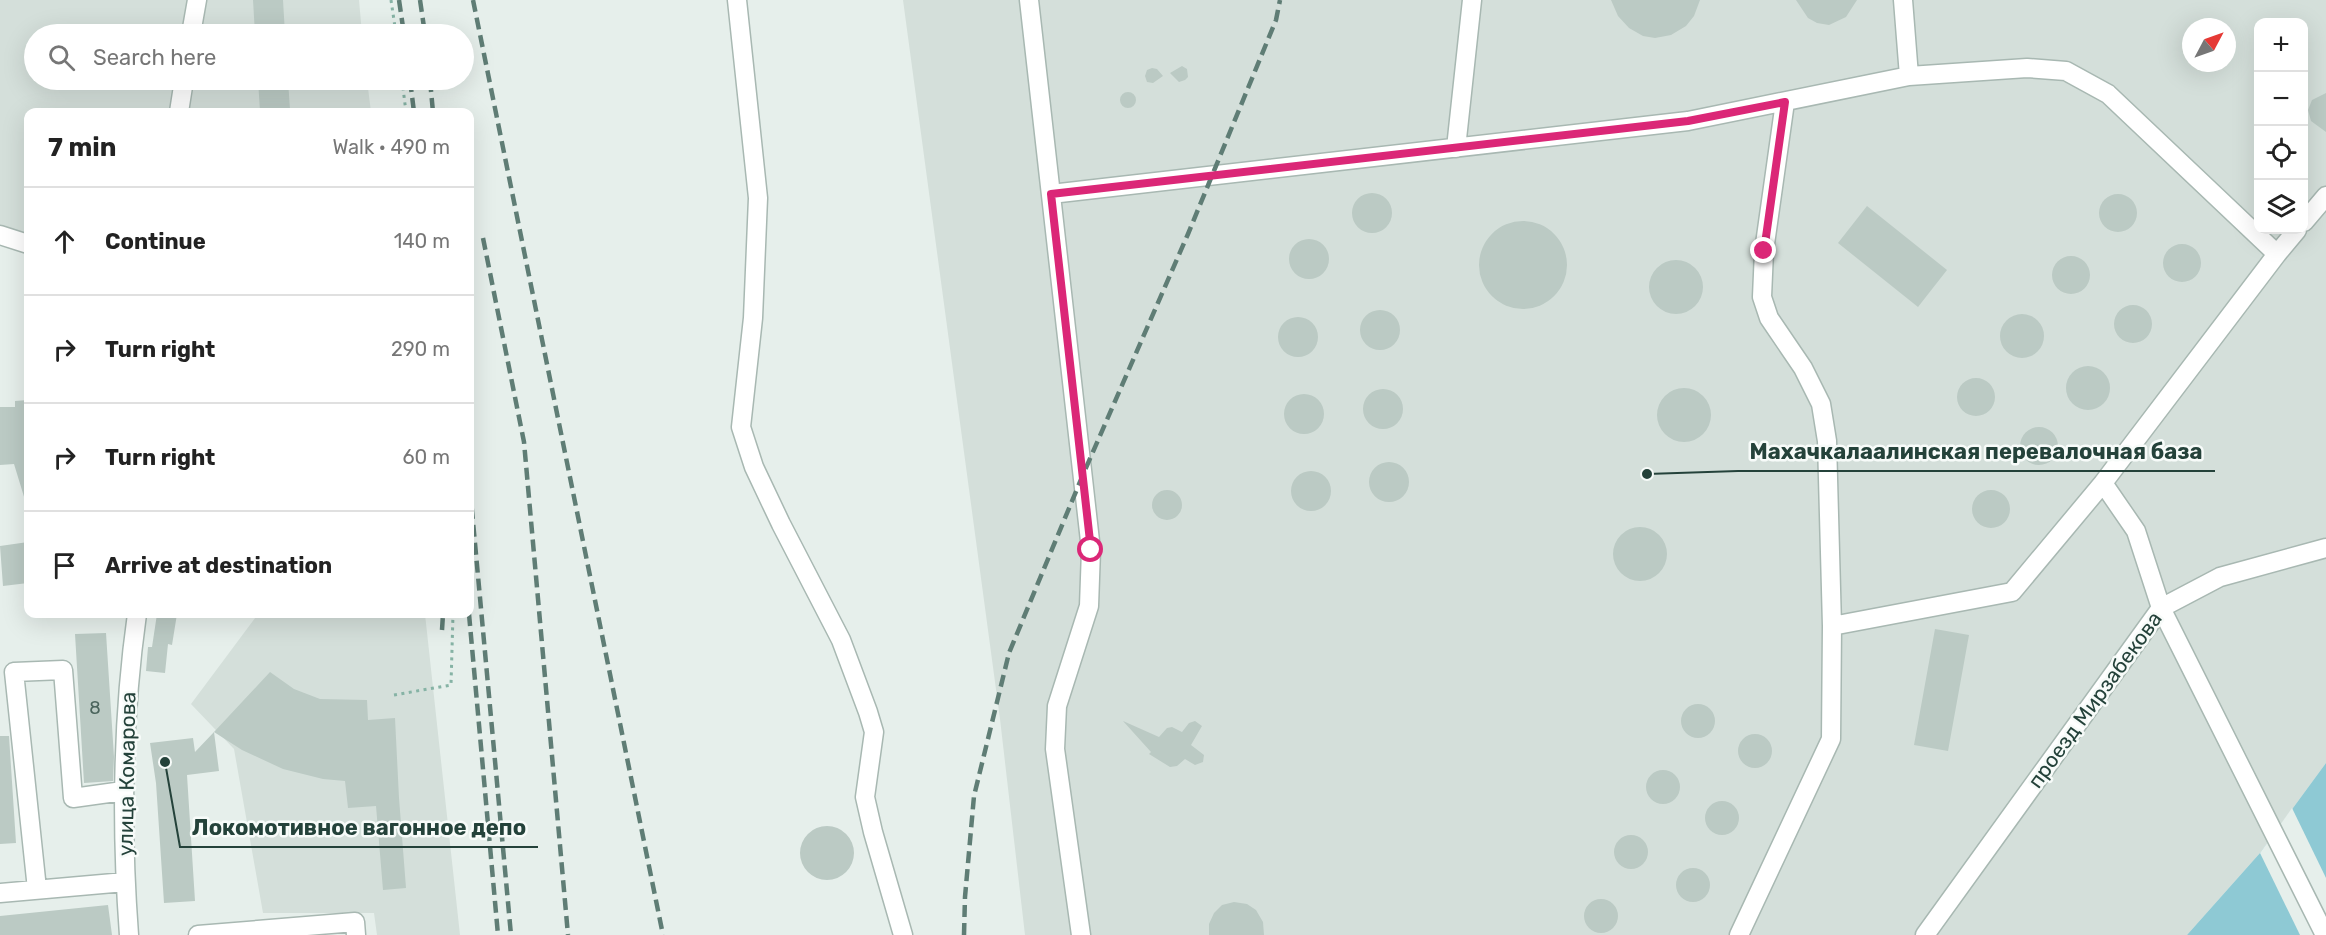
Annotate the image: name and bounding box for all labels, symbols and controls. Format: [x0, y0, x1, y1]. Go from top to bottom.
north arrow [2182, 18, 2236, 72]
map controls [2254, 18, 2308, 234]
button: + [2254, 18, 2308, 72]
search box [24, 24, 474, 90]
icon: search [45, 41, 78, 74]
text: Search here [93, 44, 216, 71]
button: − [2254, 72, 2308, 126]
button: locate [2254, 126, 2308, 180]
text: 7 min [48, 132, 116, 163]
text: Walk · 490 m [332, 135, 450, 159]
button: layers [2254, 180, 2308, 234]
icon: ahead [48, 225, 81, 258]
text: Continue [105, 228, 206, 255]
text: 140 m [394, 229, 450, 253]
route end [1750, 237, 1776, 263]
icon: right [48, 333, 81, 366]
text: Turn right [105, 336, 215, 363]
text: 290 m [391, 337, 450, 361]
callout: Махачкалаалинская перевалочная база [1738, 431, 2215, 471]
text: Махачкалаалинская перевалочная база [1750, 438, 2202, 465]
icon: right [48, 441, 81, 474]
text: Turn right [105, 444, 215, 471]
text: 60 m [403, 445, 450, 469]
route start [1077, 536, 1103, 562]
icon: arrive [48, 549, 81, 582]
text: Arrive at destination [105, 552, 332, 579]
street label: проезд Мирзабекова [2022, 607, 2167, 793]
street label: улица Комарова [113, 692, 140, 856]
house number: 8 [89, 697, 101, 719]
callout: Локомотивное вагонное депо [180, 807, 538, 847]
text: Локомотивное вагонное депо [192, 814, 526, 841]

